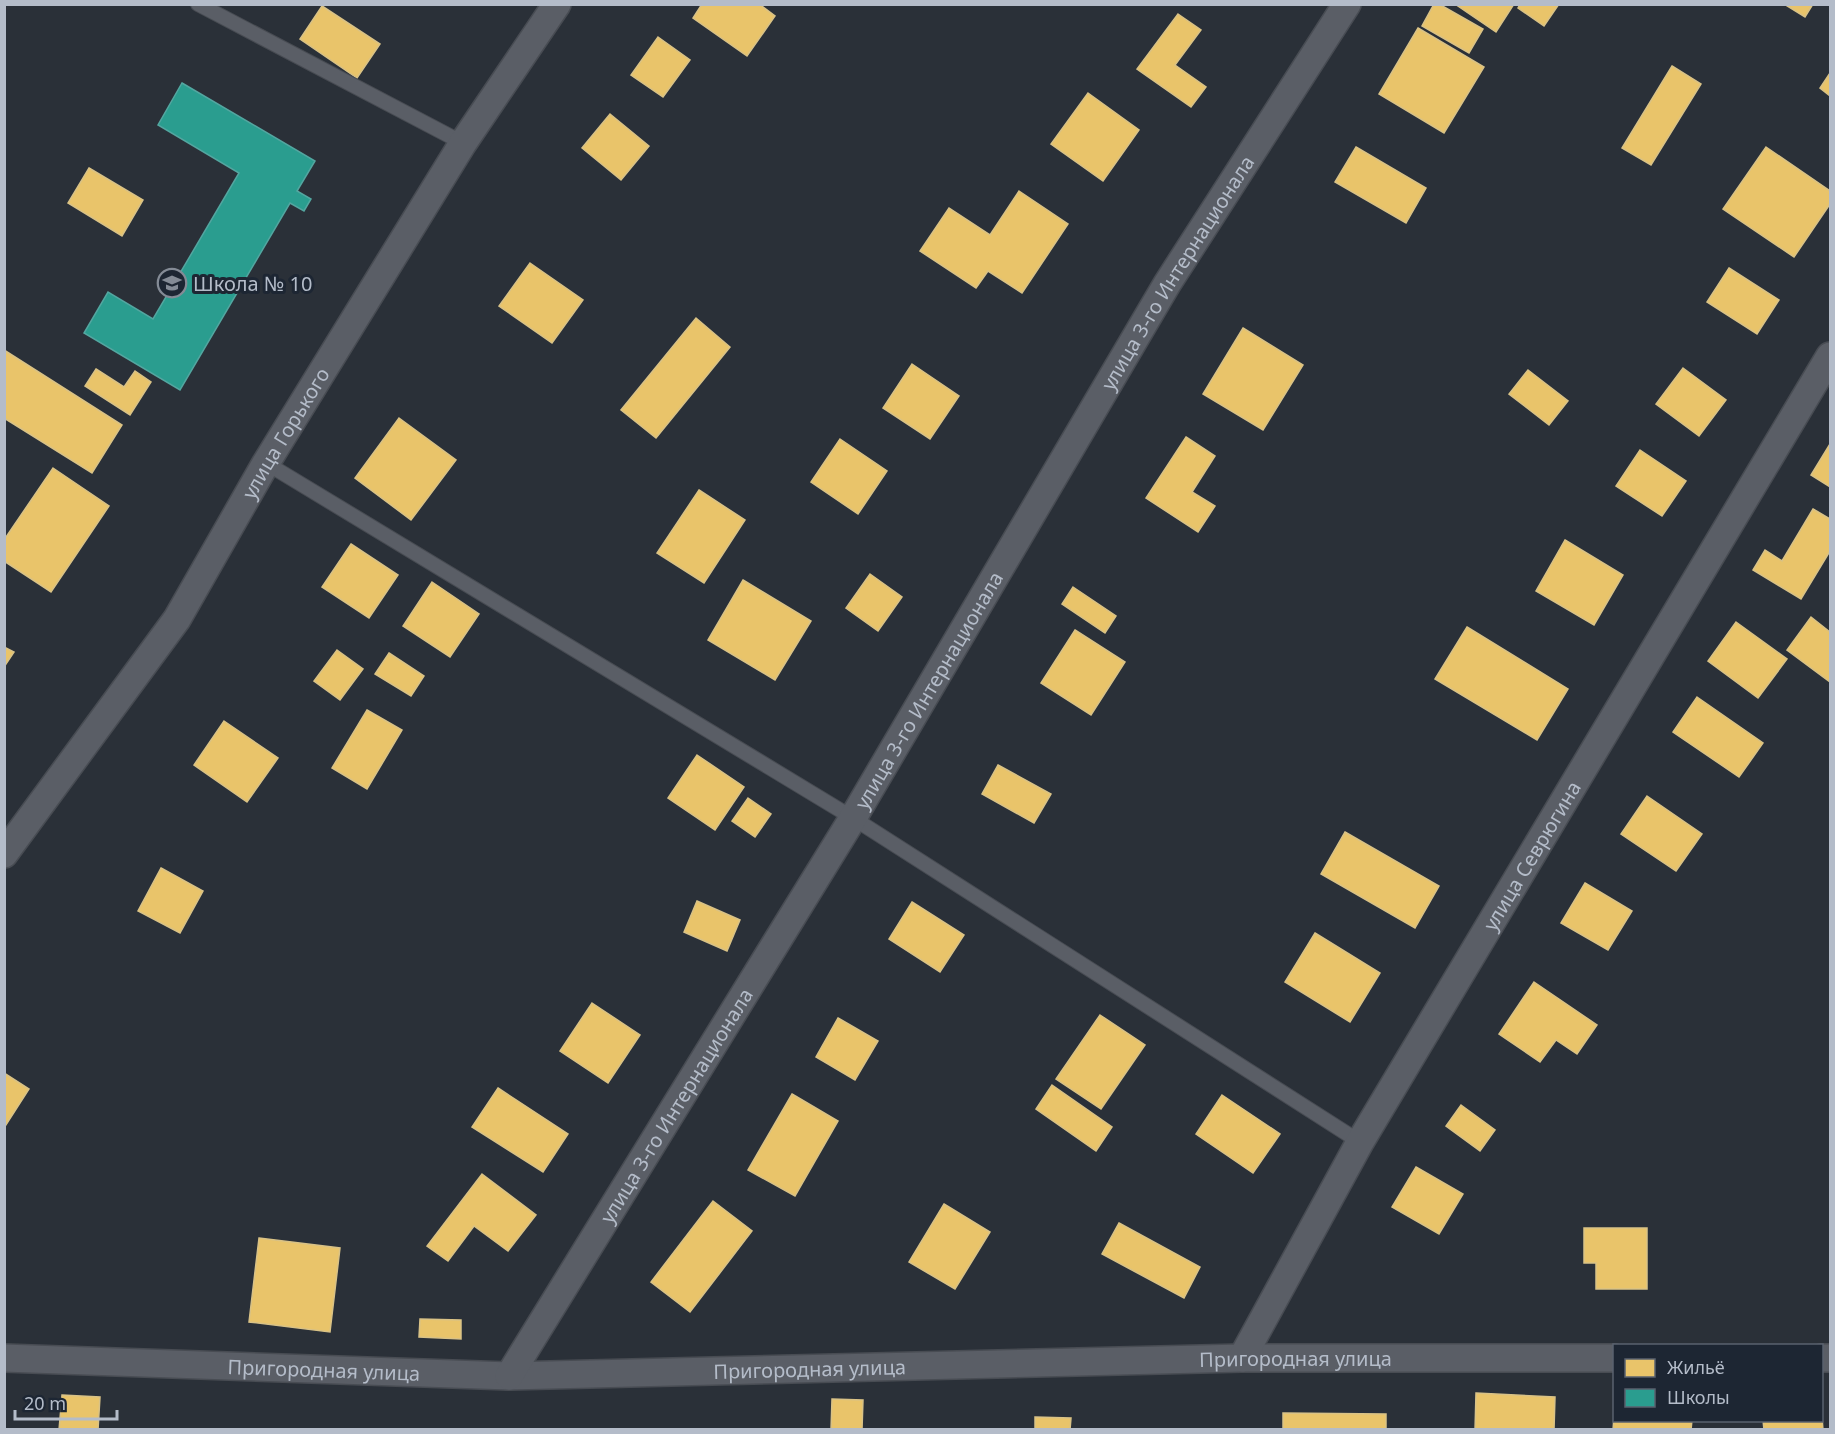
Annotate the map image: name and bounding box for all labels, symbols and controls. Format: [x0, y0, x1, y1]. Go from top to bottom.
street label: улица 3-го Интернационала [1094, 150, 1260, 395]
school or university icon: Школа № 10 [156, 267, 188, 299]
place label: Школа № 10 [193, 270, 312, 297]
street label: улица Горького [235, 362, 335, 503]
street label: улица 3-го Интернационала [848, 566, 1009, 814]
street label: улица Севрюгина [1476, 776, 1587, 935]
street label: улица 3-го Интернационала [593, 983, 759, 1228]
legend [1613, 1344, 1823, 1422]
street label: Пригородная улица [1199, 1345, 1392, 1373]
street label: Пригородная улица [227, 1352, 421, 1386]
street label: Пригородная улица [713, 1353, 906, 1384]
text: Жильё [1667, 1355, 1725, 1379]
scale bar [15, 1383, 117, 1421]
text: Школы [1667, 1385, 1730, 1409]
text: 20 m [24, 1391, 66, 1415]

